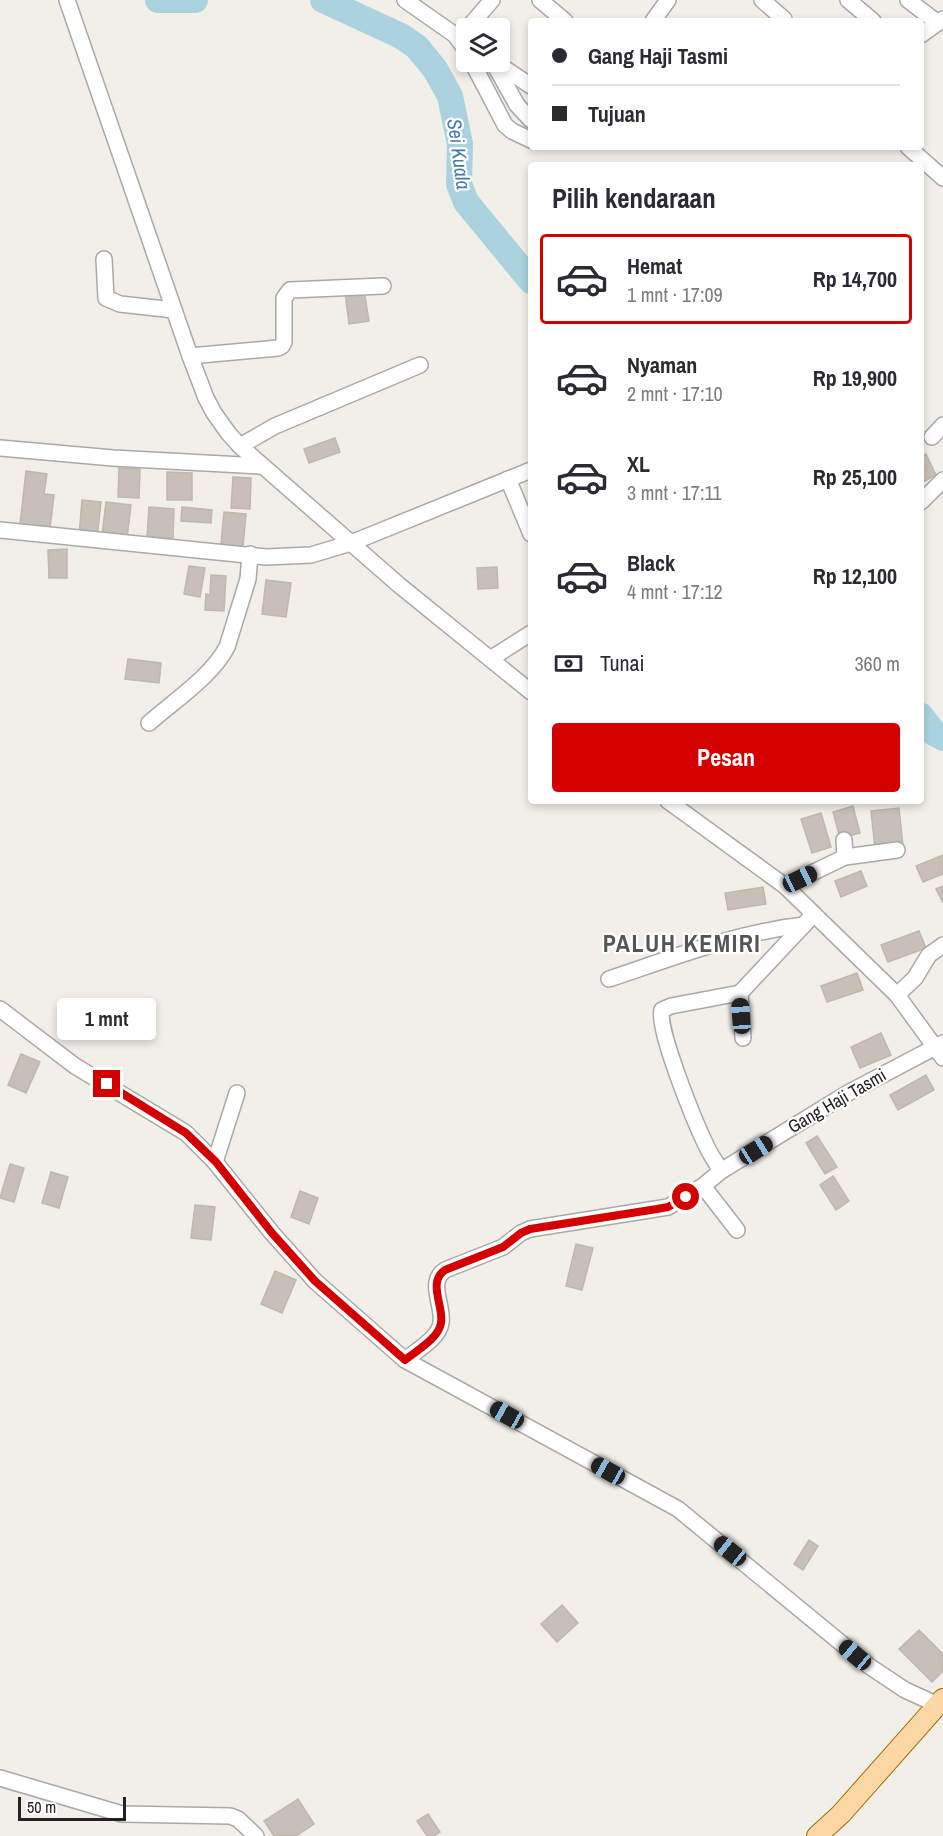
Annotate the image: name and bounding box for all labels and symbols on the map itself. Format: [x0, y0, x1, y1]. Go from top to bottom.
water label: Sei Kuala [441, 117, 478, 191]
car [780, 863, 820, 895]
district label: PALUH KEMIRI [603, 927, 761, 959]
callout: 1 mnt [57, 997, 156, 1039]
car [731, 997, 751, 1035]
street label: Gang Haji Tasmi [783, 1062, 891, 1139]
route end [93, 1070, 120, 1097]
car [736, 1133, 776, 1167]
route start [672, 1183, 699, 1210]
car [487, 1398, 527, 1432]
car [588, 1454, 628, 1488]
car [710, 1533, 750, 1569]
car [835, 1637, 875, 1673]
scale bar [18, 1794, 126, 1822]

